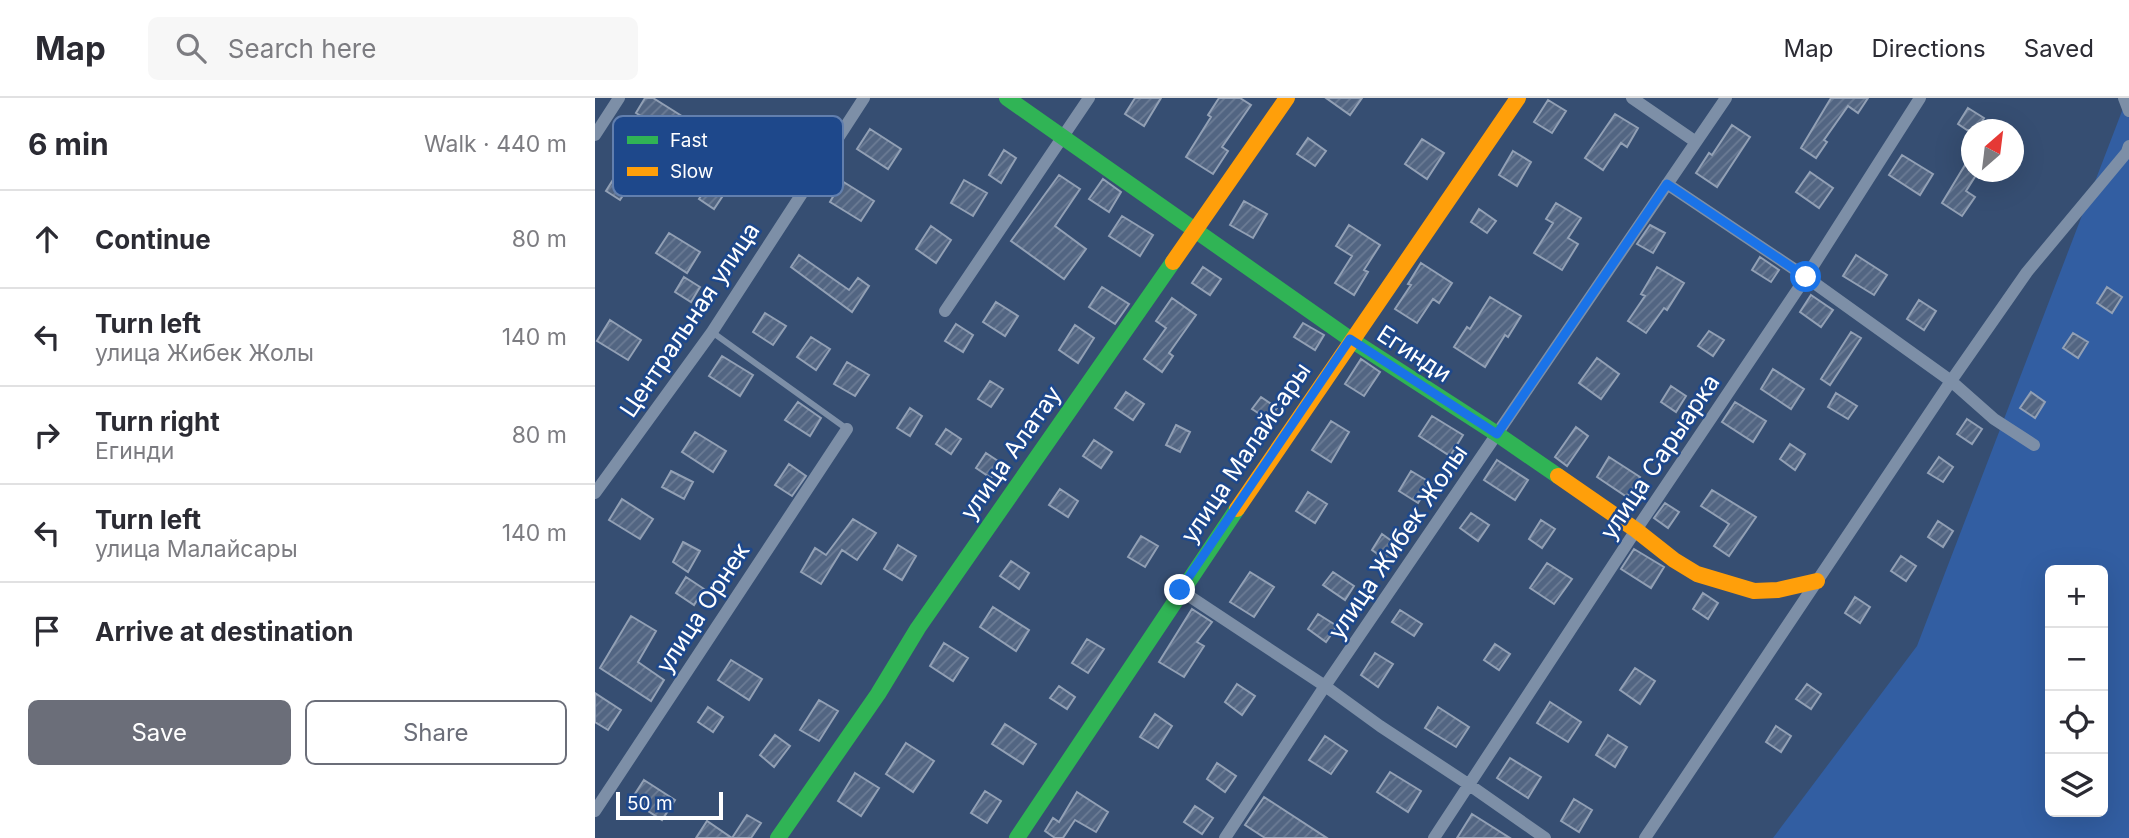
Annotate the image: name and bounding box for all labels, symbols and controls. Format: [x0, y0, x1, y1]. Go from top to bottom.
search box [148, 17, 638, 80]
text: Map [35, 28, 106, 68]
icon: search [172, 29, 210, 67]
text: Search here [228, 33, 376, 64]
text: Map [1784, 34, 1833, 63]
text: Directions [1871, 34, 1986, 63]
text: Saved [2024, 34, 2094, 63]
legend [613, 116, 843, 196]
north arrow [1961, 119, 2024, 182]
text: 6 min [28, 126, 109, 162]
text: Fast [670, 129, 708, 152]
text: Walk · 440 m [424, 130, 567, 158]
text: Slow [670, 160, 713, 183]
street label: Центральная улица [614, 217, 766, 423]
icon: ahead [28, 220, 66, 258]
text: Continue [95, 224, 211, 255]
text: 80 m [512, 225, 567, 253]
route start [1790, 261, 1821, 292]
text: Turn left [95, 308, 201, 339]
icon: left [28, 318, 66, 356]
street label: Егинди [1372, 319, 1457, 388]
text: 140 m [502, 323, 567, 351]
text: улица Жибек Жолы [95, 339, 314, 367]
street label: улица Малайсары [1174, 357, 1317, 548]
street label: улица Сарыарка [1594, 369, 1726, 545]
street label: улица Алатау [954, 380, 1067, 525]
text: Turn right [95, 406, 220, 437]
icon: right [28, 416, 66, 454]
text: 80 m [512, 421, 567, 449]
text: Егинди [95, 437, 174, 465]
street label: улица Жибек Жолы [1322, 439, 1473, 644]
text: Turn left [95, 504, 201, 535]
icon: left [28, 514, 66, 552]
text: 140 m [502, 519, 567, 547]
text: улица Малайсары [95, 535, 298, 563]
street label: улица Орнек [650, 537, 755, 678]
map controls [2045, 565, 2108, 817]
button: + [2045, 565, 2108, 628]
route end [1164, 574, 1195, 605]
icon: arrive [28, 612, 66, 650]
text: Arrive at destination [95, 616, 354, 647]
button: − [2045, 628, 2108, 691]
button: locate [2045, 691, 2108, 754]
button: Save [28, 700, 291, 765]
button: Share [305, 700, 567, 765]
button: layers [2045, 754, 2108, 817]
scale bar [616, 789, 723, 821]
text: 50 m [627, 792, 673, 815]

